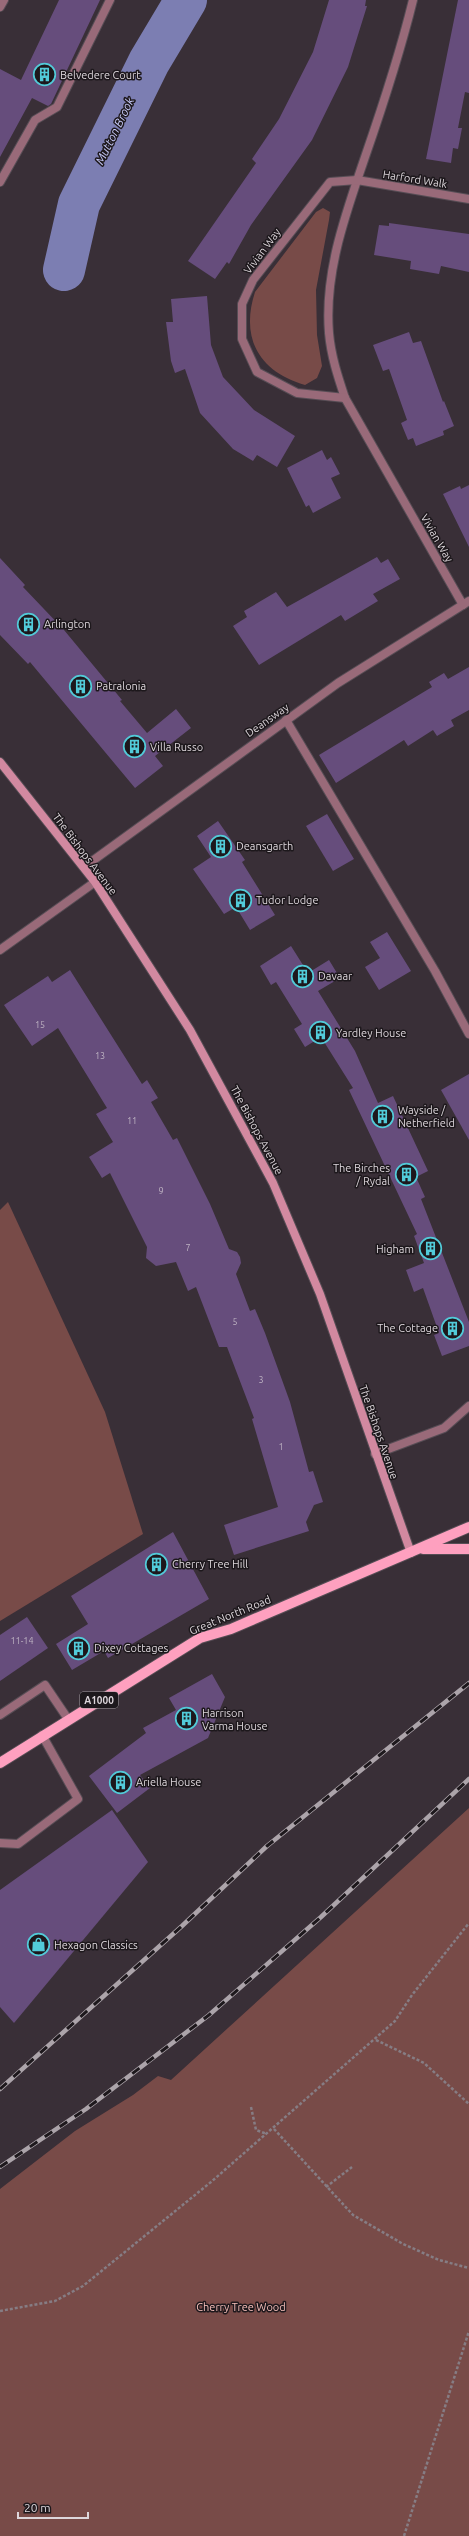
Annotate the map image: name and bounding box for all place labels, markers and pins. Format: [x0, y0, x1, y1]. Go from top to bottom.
building icon: Belvedere Court [31, 62, 57, 88]
place label: Belvedere Court [60, 69, 141, 81]
building icon: Arlington [16, 611, 42, 637]
place label: Arlington [44, 618, 91, 630]
building icon: Patralonia [68, 673, 94, 699]
place label: Patralonia [96, 680, 146, 692]
building icon: Villa Russo [122, 734, 148, 760]
place label: Villa Russo [150, 741, 203, 753]
building icon: Deansgarth [207, 833, 233, 859]
place label: Deansgarth [236, 840, 293, 852]
building icon: Tudor Lodge [228, 887, 254, 913]
place label: Tudor Lodge [256, 894, 319, 906]
building icon: Davaar [289, 963, 315, 989]
place label: Davaar [318, 970, 353, 982]
building icon: Yardley House [307, 1020, 333, 1046]
place label: Yardley House [336, 1027, 406, 1039]
building icon: Wayside / Netherfield [369, 1103, 395, 1129]
place label: Wayside / Netherfield [398, 1104, 455, 1129]
building icon: The Birches / Rydal [393, 1161, 419, 1187]
place label: The Birches / Rydal [333, 1162, 390, 1187]
building icon: Higham [417, 1236, 443, 1262]
place label: Higham [376, 1243, 414, 1255]
building icon: The Cottage [440, 1315, 466, 1341]
place label: The Cottage [377, 1322, 438, 1334]
building icon: Cherry Tree Hill [143, 1551, 169, 1577]
place label: Cherry Tree Hill [172, 1558, 248, 1570]
building icon: Dixey Cottages [66, 1635, 92, 1661]
place label: Dixey Cottages [94, 1642, 169, 1654]
building icon: Harrison Varma House [174, 1706, 200, 1732]
place label: Harrison Varma House [202, 1707, 268, 1732]
building icon: Ariella House [107, 1769, 133, 1795]
place label: Ariella House [136, 1776, 201, 1788]
shop icon: Hexagon Classics [26, 1932, 52, 1958]
place label: Hexagon Classics [54, 1939, 138, 1951]

